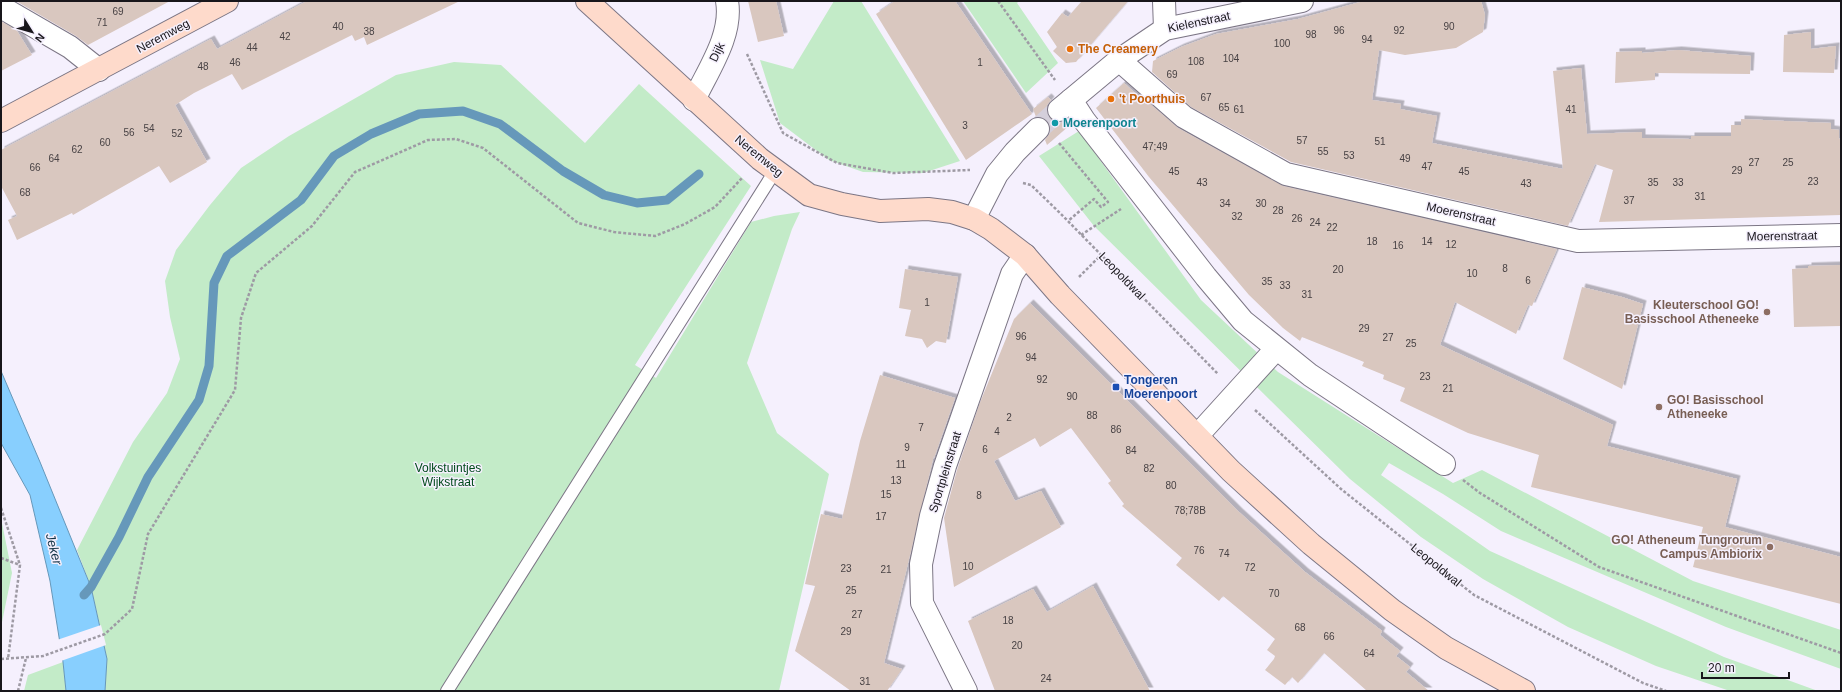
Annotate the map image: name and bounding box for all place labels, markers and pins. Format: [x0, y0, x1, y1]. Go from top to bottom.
place label: The Creamery [1078, 42, 1158, 56]
marker: The Creamery [1065, 44, 1075, 54]
place label: 't Poorthuis [1119, 92, 1186, 106]
marker: 't Poorthuis [1106, 94, 1116, 104]
place label: Moerenpoort [1063, 116, 1136, 130]
marker: Moerenpoort [1050, 118, 1060, 128]
place label: Kleuterschool GO! Basisschool Atheneeke [1625, 298, 1759, 326]
marker: Kleuterschool GO! Basisschool Atheneeke [1762, 307, 1772, 317]
place label: Tongeren Moerenpoort [1124, 373, 1197, 401]
marker: Tongeren Moerenpoort [1111, 382, 1121, 392]
place label: GO! Basisschool Atheneeke [1667, 393, 1764, 421]
marker: GO! Basisschool Atheneeke [1654, 402, 1664, 412]
place label: GO! Atheneum Tungrorum Campus Ambiorix [1611, 533, 1762, 561]
marker: GO! Atheneum Tungrorum Campus Ambiorix [1765, 542, 1775, 552]

